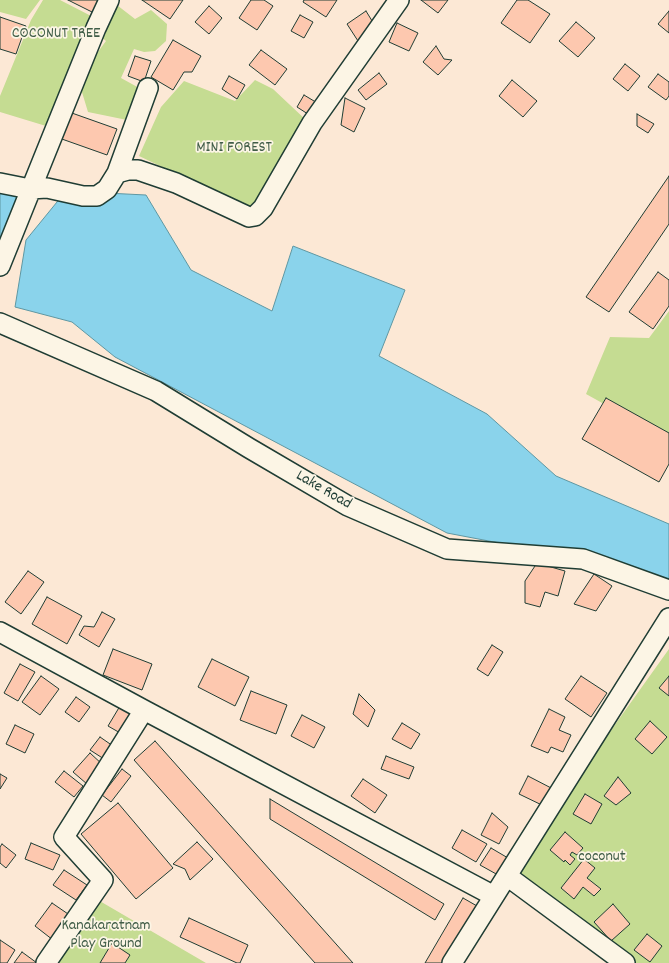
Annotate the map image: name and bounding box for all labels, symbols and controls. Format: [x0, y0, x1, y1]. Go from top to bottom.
park label: COCONUT TREE [12, 25, 100, 45]
park label: MINI FOREST [196, 139, 272, 159]
street label: Lake Road [292, 467, 354, 515]
park label: coconut [578, 848, 626, 868]
park label: Kanakaratnam Play Ground [61, 917, 151, 955]

